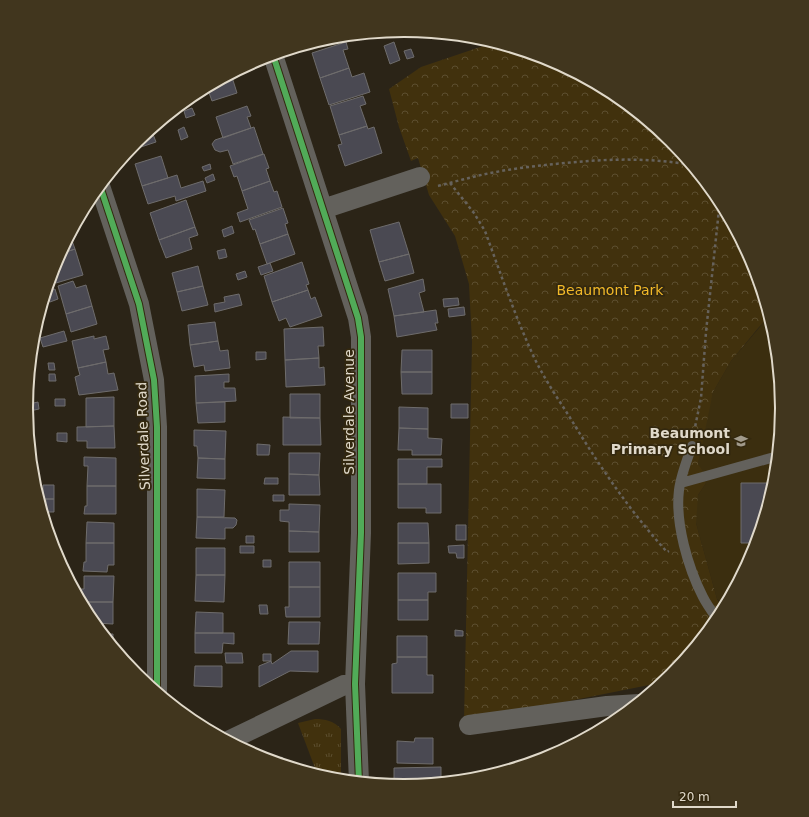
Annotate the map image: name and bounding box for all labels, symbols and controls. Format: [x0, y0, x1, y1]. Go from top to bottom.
park label: Beaumont Park [557, 282, 664, 298]
street label: Silverdale Avenue [341, 349, 357, 475]
street label: Silverdale Road [133, 381, 153, 491]
place label: Beaumont Primary School [611, 425, 730, 457]
school or university icon: Beaumont Primary School [733, 433, 749, 449]
scale bar [673, 783, 736, 809]
text: 20 m [679, 790, 710, 804]

